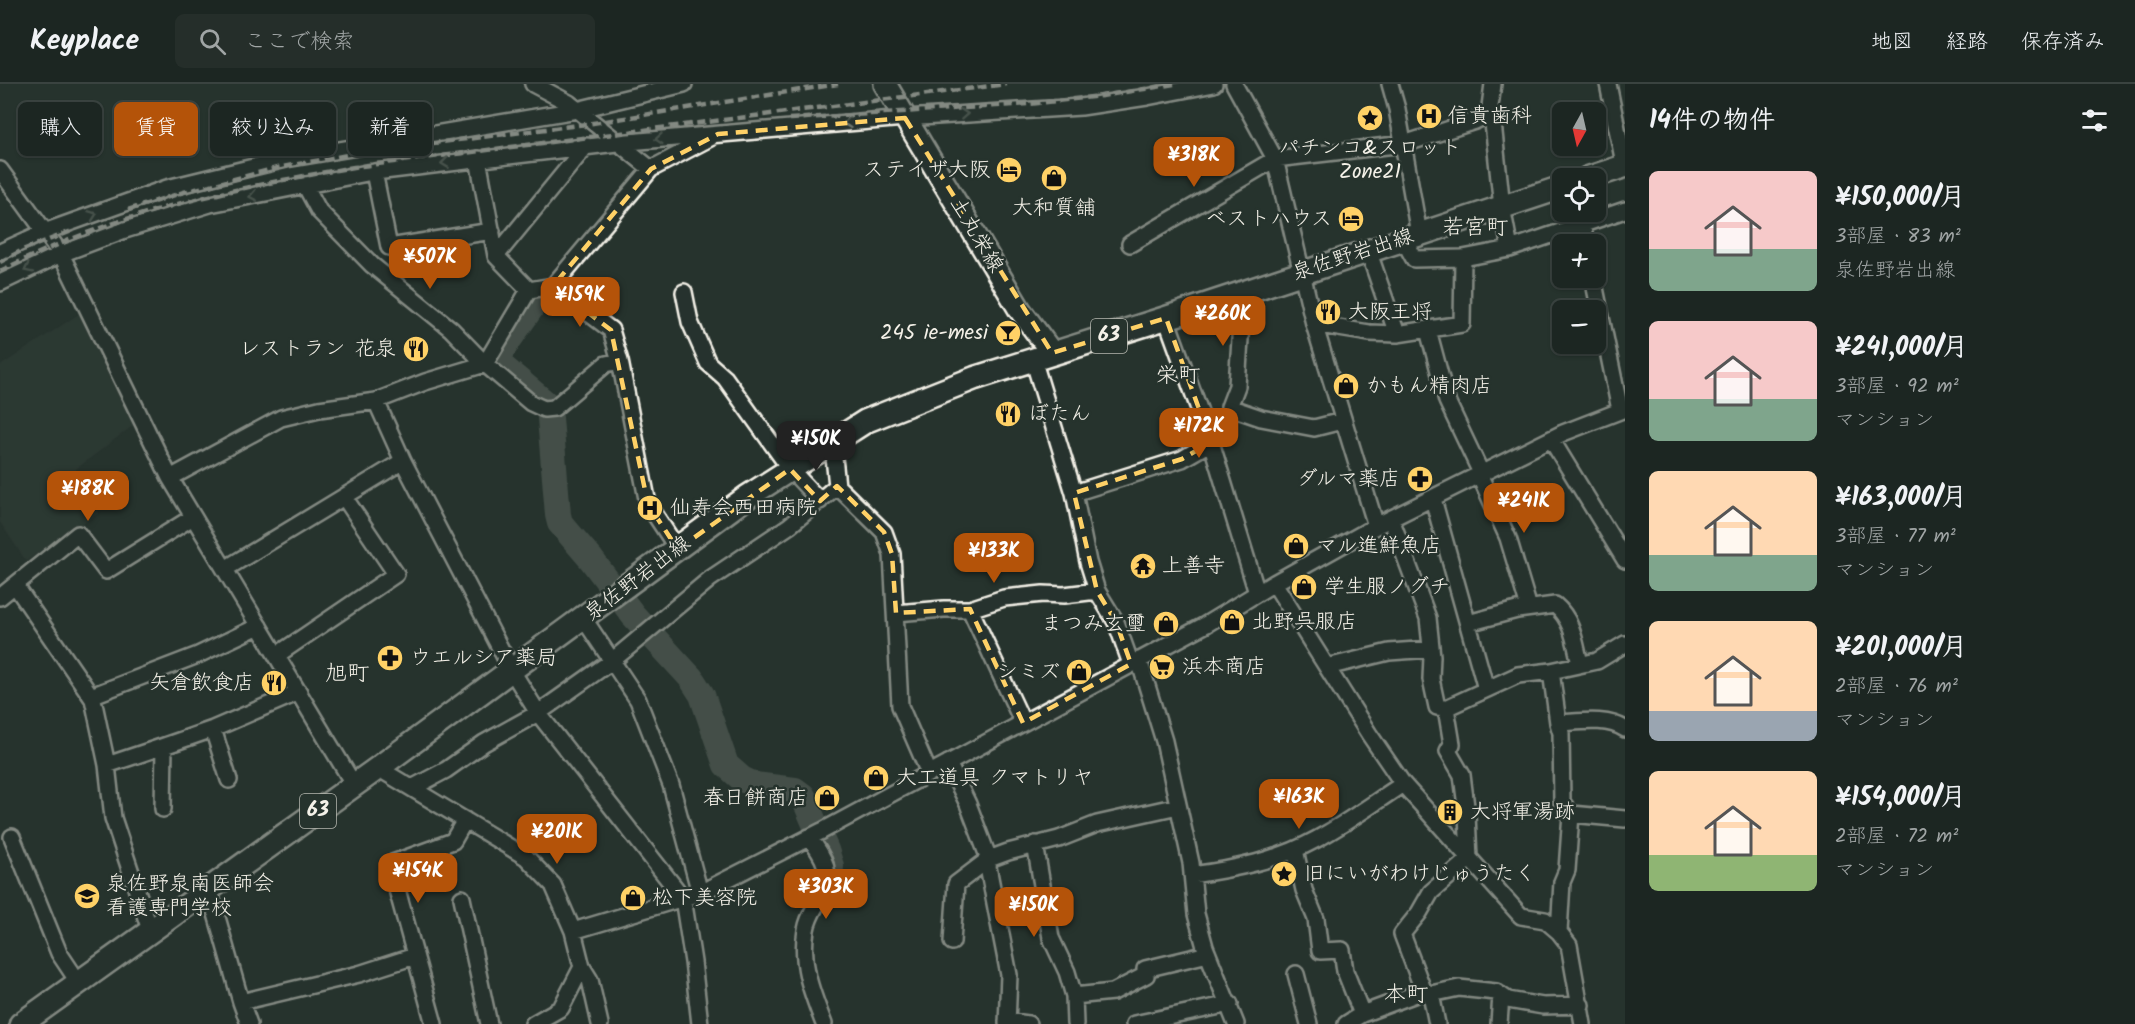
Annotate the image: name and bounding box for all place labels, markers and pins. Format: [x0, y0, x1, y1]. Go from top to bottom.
place label: 信貴歯科 [1448, 100, 1532, 133]
hospital icon: 信貴歯科 [1414, 101, 1444, 131]
place icon: パチンコ&スロット Zone21 [1355, 103, 1385, 133]
place label: パチンコ&スロット Zone21 [1279, 132, 1461, 189]
pin: ¥318K [1152, 137, 1236, 188]
place label: ステイザ大阪 [863, 154, 990, 187]
hotel icon: ステイザ大阪 [994, 155, 1024, 185]
shop icon: 大和質舗 [1039, 163, 1069, 193]
place label: 大和質舗 [1012, 192, 1096, 225]
place label: ベストハウス [1206, 203, 1332, 236]
hotel icon: ベストハウス [1336, 204, 1366, 234]
pin: ¥507K [388, 239, 472, 290]
pin: ¥159K [538, 277, 622, 328]
pin: ¥260K [1181, 296, 1265, 347]
place label: 大阪王将 [1348, 296, 1432, 329]
restaurant icon: 大阪王将 [1313, 297, 1343, 327]
place label: 245 ie-mesi [880, 317, 989, 350]
bar icon: 245 ie-mesi [993, 318, 1023, 348]
place label: レストラン 花泉 [239, 333, 396, 366]
restaurant icon: レストラン 花泉 [401, 334, 431, 364]
place label: かもん精肉店 [1366, 370, 1492, 403]
shop icon: かもん精肉店 [1331, 371, 1361, 401]
place label: ぼたん [1028, 398, 1091, 431]
restaurant icon: ぼたん [993, 399, 1023, 429]
pin: ¥172K [1157, 408, 1241, 459]
pin: ¥150K [774, 421, 858, 472]
place label: ダルマ薬店 [1297, 463, 1400, 496]
pharmacy icon: ダルマ薬店 [1405, 464, 1435, 494]
pin: ¥188K [46, 471, 130, 522]
pin: ¥241K [1482, 483, 1566, 534]
place label: 仙寿会西田病院 [670, 492, 817, 525]
hospital icon: 仙寿会西田病院 [635, 493, 665, 523]
place label: マル進鮮魚店 [1316, 530, 1442, 563]
shop icon: マル進鮮魚店 [1281, 531, 1311, 561]
pin: ¥133K [952, 533, 1036, 584]
place label: 上善寺 [1162, 550, 1225, 583]
temple icon: 上善寺 [1128, 551, 1158, 581]
place label: 学生服ノグチ [1324, 571, 1450, 604]
shop icon: 学生服ノグチ [1289, 572, 1319, 602]
place label: 北野呉服店 [1252, 606, 1357, 639]
shop icon: 北野呉服店 [1217, 607, 1247, 637]
place label: まつみ玄璽 [1041, 608, 1146, 641]
shop icon: まつみ玄璽 [1151, 609, 1181, 639]
place label: ウエルシア薬局 [410, 642, 557, 675]
pharmacy icon: ウエルシア薬局 [375, 643, 405, 673]
place label: 浜本商店 [1182, 651, 1266, 684]
supermarket icon: 浜本商店 [1147, 652, 1177, 682]
place label: シミズ [997, 656, 1060, 689]
shop icon: シミズ [1064, 657, 1094, 687]
place label: 矢倉飲食店 [149, 667, 254, 700]
restaurant icon: 矢倉飲食店 [259, 668, 289, 698]
place label: 大工道具 クマトリヤ [896, 762, 1093, 795]
shop icon: 大工道具 クマトリヤ [861, 763, 891, 793]
pin: ¥163K [1257, 779, 1341, 830]
place label: 春日餅商店 [703, 782, 808, 815]
shop icon: 春日餅商店 [812, 783, 842, 813]
place label: 大将軍湯跡 [1470, 796, 1575, 829]
building icon: 大将軍湯跡 [1435, 797, 1465, 827]
pin: ¥201K [515, 814, 599, 865]
pin: ¥154K [376, 853, 460, 904]
place label: 旧にいがわけじゅうたく [1304, 858, 1536, 891]
place icon: 旧にいがわけじゅうたく [1269, 859, 1299, 889]
place label: 泉佐野泉南医師会 看護専門学校 [106, 868, 274, 925]
pin: ¥303K [784, 869, 868, 920]
school or university icon: 泉佐野泉南医師会 看護専門学校 [72, 881, 102, 911]
place label: 松下美容院 [652, 882, 757, 915]
shop icon: 松下美容院 [618, 883, 648, 913]
pin: ¥150K [992, 887, 1076, 938]

